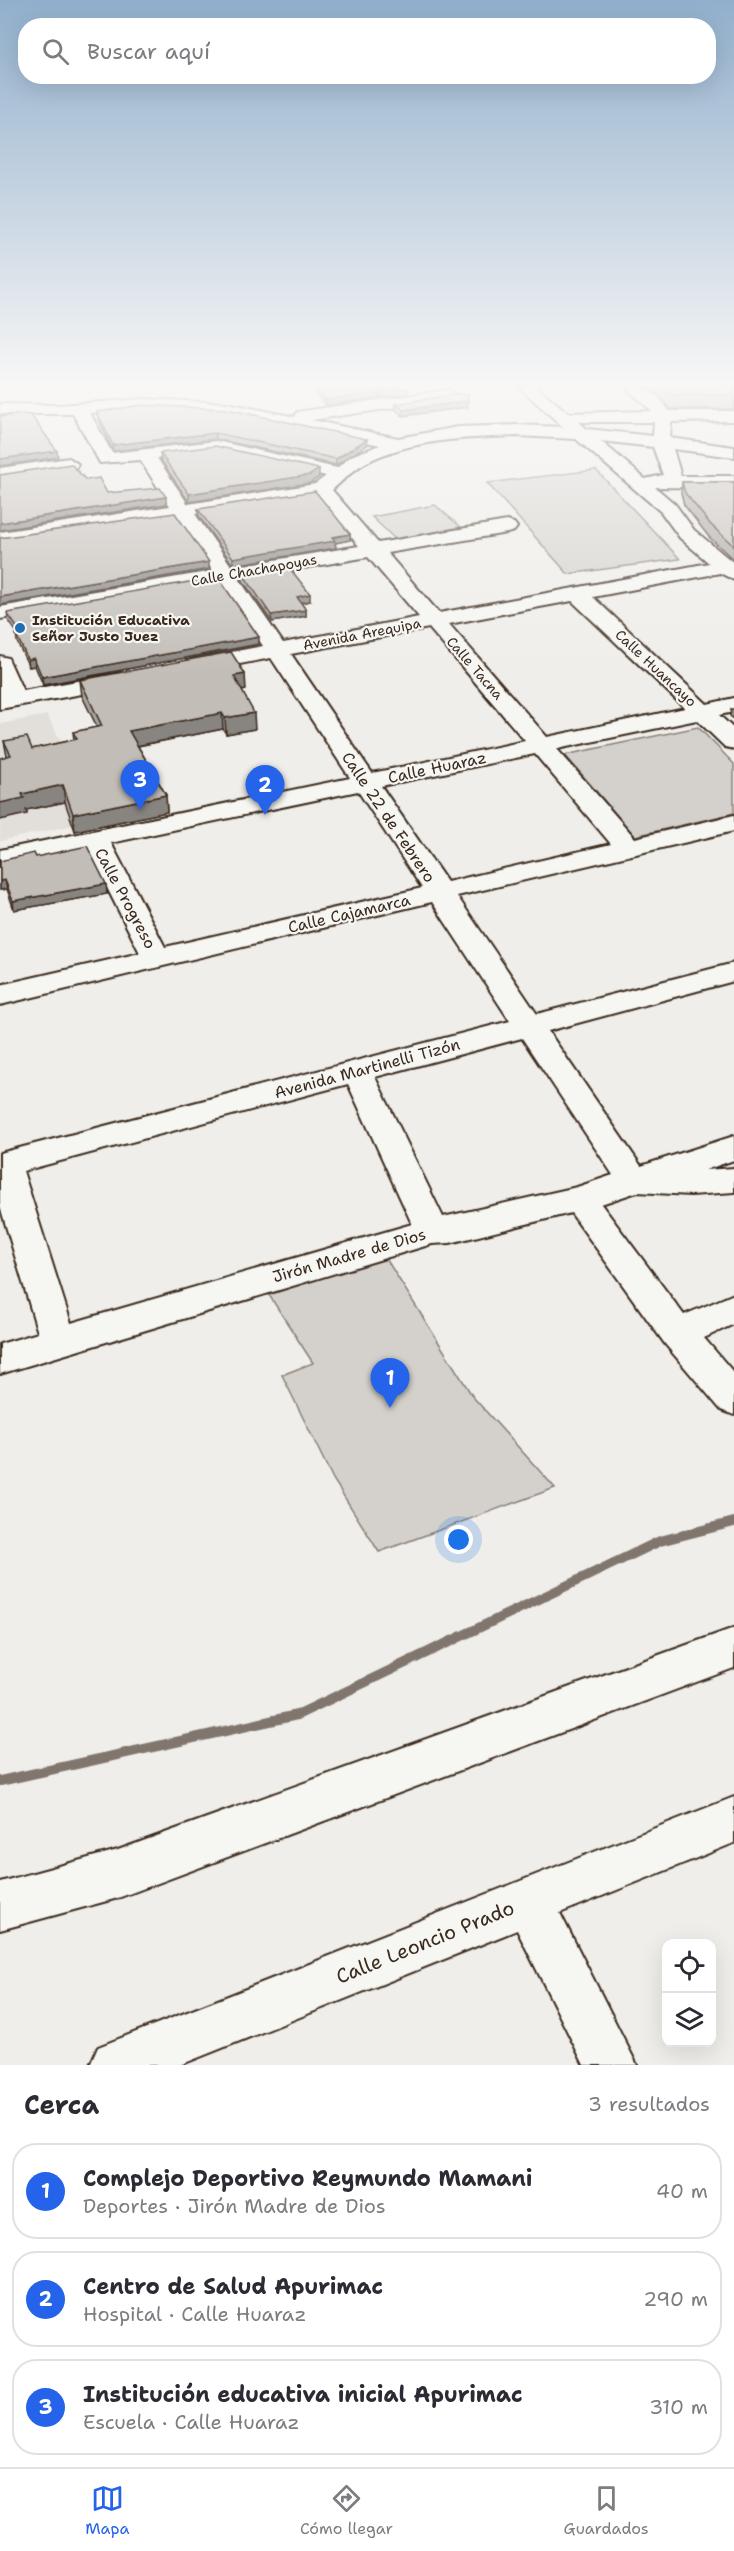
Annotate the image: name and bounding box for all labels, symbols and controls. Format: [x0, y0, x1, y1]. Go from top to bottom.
search box [18, 18, 716, 84]
icon: search [39, 35, 72, 68]
text: Buscar aquí [87, 37, 210, 66]
street label: Calle Chachapoyas [190, 550, 318, 590]
place label: Institución Educativa Señor Justo Juez [32, 611, 190, 645]
street label: Avenida Arequipa [301, 614, 423, 654]
marker: Institución Educativa Señor Justo Juez [13, 621, 27, 635]
street label: Calle Huancayo [611, 626, 701, 710]
street label: Calle Tacna [443, 633, 507, 703]
street label: Calle Huaraz [386, 747, 488, 788]
street label: Calle 22 de Febrero [337, 748, 440, 887]
pin: 3 [120, 760, 160, 810]
pin: 2 [246, 766, 284, 815]
street label: Calle Progreso [90, 844, 161, 952]
street label: Calle Cajamarca [286, 889, 412, 938]
street label: Avenida Martinelli Tizón [272, 1034, 463, 1103]
street label: Jirón Madre de Dios [270, 1224, 428, 1287]
pin: 1 [370, 1358, 410, 1408]
your location [444, 1525, 473, 1554]
street label: Calle Leoncio Prado [332, 1894, 518, 1990]
map controls [662, 1939, 716, 2047]
button: locate [662, 1939, 716, 1993]
button: layers [662, 1993, 716, 2047]
text: Cerca [24, 2087, 99, 2122]
text: 3 resultados [588, 2091, 710, 2117]
text: Complejo Deportivo Reymundo Mamani [83, 2164, 533, 2193]
text: 1 [41, 2178, 50, 2204]
text: 40 m [656, 2178, 708, 2204]
text: Deportes · Jirón Madre de Dios [83, 2193, 386, 2219]
text: Centro de Salud Apurimac [83, 2272, 383, 2301]
text: 2 [39, 2286, 53, 2312]
text: 290 m [643, 2286, 708, 2312]
text: Hospital · Calle Huaraz [83, 2301, 306, 2327]
text: Institución educativa inicial Apurimac [83, 2380, 523, 2409]
text: 3 [39, 2394, 53, 2420]
text: 310 m [649, 2394, 708, 2420]
text: Escuela · Calle Huaraz [83, 2409, 299, 2435]
tab: Mapa [85, 2482, 129, 2539]
tab: Cómo llegar [300, 2482, 393, 2539]
tab: Guardados [564, 2482, 649, 2539]

